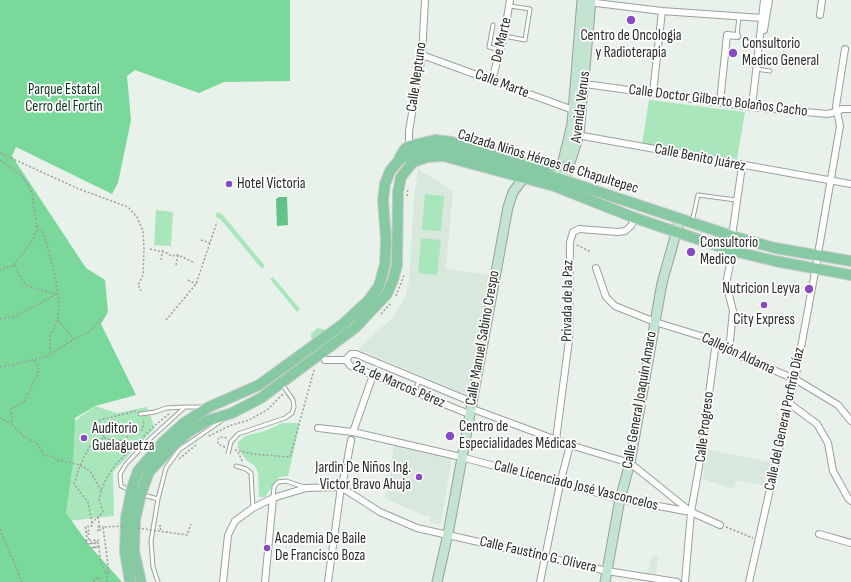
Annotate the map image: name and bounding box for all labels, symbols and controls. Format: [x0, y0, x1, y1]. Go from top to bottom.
marker: Centro de Oncologia y Radioterapia [625, 14, 637, 26]
street label: De Marte [488, 16, 516, 64]
place label: Centro de Oncologia y Radioterapia [580, 27, 682, 62]
place label: Consultorio Medico General [742, 35, 819, 70]
street label: Calle Neptuno [403, 41, 431, 113]
marker: Consultorio Medico General [727, 47, 739, 59]
street label: Calle Marte [472, 65, 532, 103]
street label: Avenida Venus [568, 70, 594, 144]
park label: Parque Estatal Cerro del Fortín [25, 81, 103, 116]
street label: Calle Doctor Gilberto Bolaños Cacho [628, 81, 808, 121]
street label: Calzada Niños Héroes de Chapultepec [456, 126, 640, 198]
street label: Calle Benito Juárez [653, 140, 747, 176]
place label: Hotel Victoria [237, 175, 306, 193]
marker: Hotel Victoria [224, 179, 234, 189]
place label: Consultorio Medico [700, 234, 758, 269]
marker: Consultorio Medico [685, 246, 697, 258]
street label: Privada de la Paz [558, 260, 578, 342]
street label: Calle Manuel Sabino Crespo [462, 269, 504, 407]
place label: Nutricion Leyva [722, 280, 800, 298]
marker: Nutricion Leyva [803, 283, 815, 295]
marker: City Express [759, 300, 769, 310]
place label: City Express [733, 311, 795, 329]
street label: Callejón Aldama [698, 329, 778, 379]
street label: Calle General Joaquín Amaro [619, 330, 661, 470]
street label: Calle del General Porfirio Díaz [761, 346, 809, 492]
street label: 2a. de Marcos Pérez [350, 357, 448, 413]
street label: Calle Progreso [692, 391, 718, 463]
place label: Centro de Especialidades Médicas [459, 418, 576, 453]
place label: Auditorio Guelaguetza [92, 420, 154, 455]
marker: Centro de Especialidades Médicas [444, 430, 456, 442]
marker: Auditorio Guelaguetza [79, 433, 89, 443]
street label: Calle Licenciado José Vasconcelos [492, 457, 660, 515]
place label: Jardin De Niños Ing. Victor Bravo Ahuja [315, 459, 411, 494]
marker: Jardin De Niños Ing. Victor Bravo Ahuja [414, 472, 424, 482]
place label: Academia De Baile De Francisco Boza [275, 530, 366, 565]
street label: Calle Faustino G. Olivera [478, 533, 598, 577]
marker: Academia De Baile De Francisco Boza [262, 543, 272, 553]

